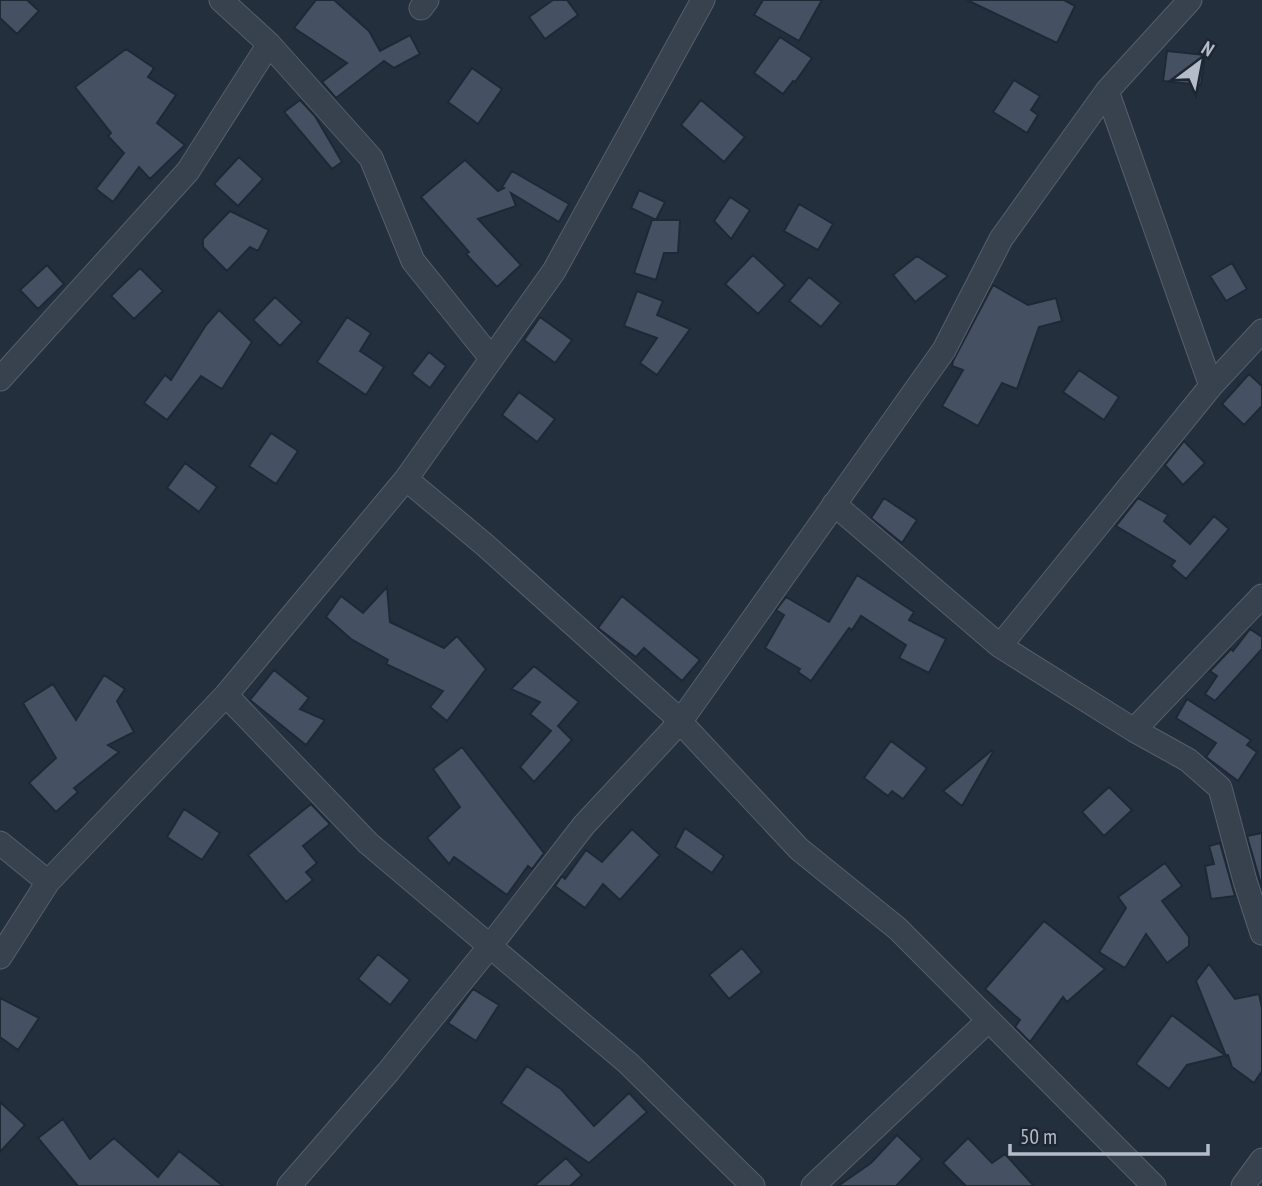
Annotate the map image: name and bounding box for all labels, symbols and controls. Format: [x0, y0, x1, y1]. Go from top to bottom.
north arrow [1164, 28, 1234, 98]
text: N [1197, 36, 1219, 61]
scale bar [1010, 1112, 1208, 1156]
text: 50 m [1020, 1123, 1057, 1150]

